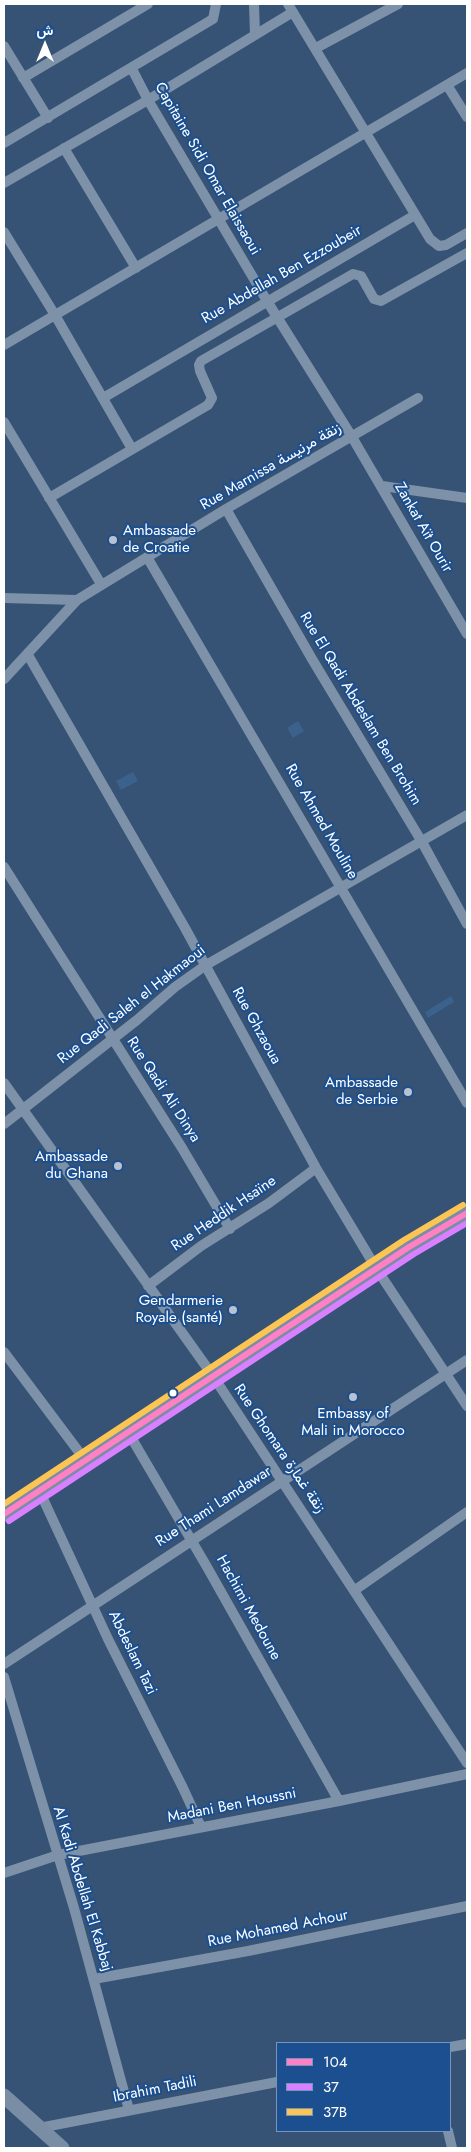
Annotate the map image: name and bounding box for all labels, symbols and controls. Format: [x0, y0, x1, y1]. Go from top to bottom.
north arrow [20, 20, 70, 70]
text: ش [37, 20, 53, 40]
street label: Capitaine Sidi Omar Elaissaoui [150, 79, 264, 259]
street label: Rue Abdellah Ben Ezzoubeir [199, 222, 365, 328]
street label: Rue Marnissa زنقة مرنيسة [197, 419, 345, 515]
street label: Zankat Aït Ourir [390, 480, 456, 576]
place label: Ambassade de Croatie [123, 522, 196, 557]
marker: Ambassade de Croatie [107, 534, 119, 546]
street label: Rue El Qadi Abdeslam Ben Brohim [295, 609, 425, 809]
street label: Rue Ahmed Mouline [281, 761, 361, 883]
street label: Rue Qadi Saleh el Hakmaoui [55, 942, 209, 1068]
street label: Rue Ghzaoua [227, 984, 285, 1068]
street label: Rue Qadi Ali Dinya [122, 1034, 204, 1146]
place label: Ambassade de Serbie [325, 1074, 398, 1109]
marker: Ambassade de Serbie [402, 1086, 414, 1098]
place label: Ambassade du Ghana [35, 1148, 108, 1183]
marker: Ambassade du Ghana [112, 1160, 124, 1172]
street label: Rue Heddik Hsaïne [168, 1172, 280, 1256]
place label: Gendarmerie Royale (santé) [135, 1292, 223, 1327]
marker: Gendarmerie Royale (santé) [227, 1304, 239, 1316]
street label: Rue Ghomara زنقة غمارة [229, 1381, 329, 1517]
unlabelled marker [168, 1388, 178, 1398]
marker: Embassy of Mali in Morocco [347, 1391, 359, 1403]
place label: Embassy of Mali in Morocco [301, 1405, 405, 1440]
street label: Rue Thami Lamdawar [153, 1463, 275, 1551]
street label: Hachimi Medoune [212, 1552, 284, 1664]
street label: Abdeslam Tazi [104, 1608, 160, 1698]
street label: Madani Ben Houssni [166, 1785, 298, 1827]
street label: Al Kadi Abdellah El Kabbaj [48, 1804, 116, 1974]
street label: Rue Mohamed Achour [206, 1907, 350, 1951]
legend [276, 2042, 451, 2132]
text: 104 [323, 2051, 348, 2073]
street label: Ibrahim Tadili [112, 2073, 198, 2107]
text: 37 [323, 2076, 339, 2098]
text: 37B [323, 2101, 347, 2123]

